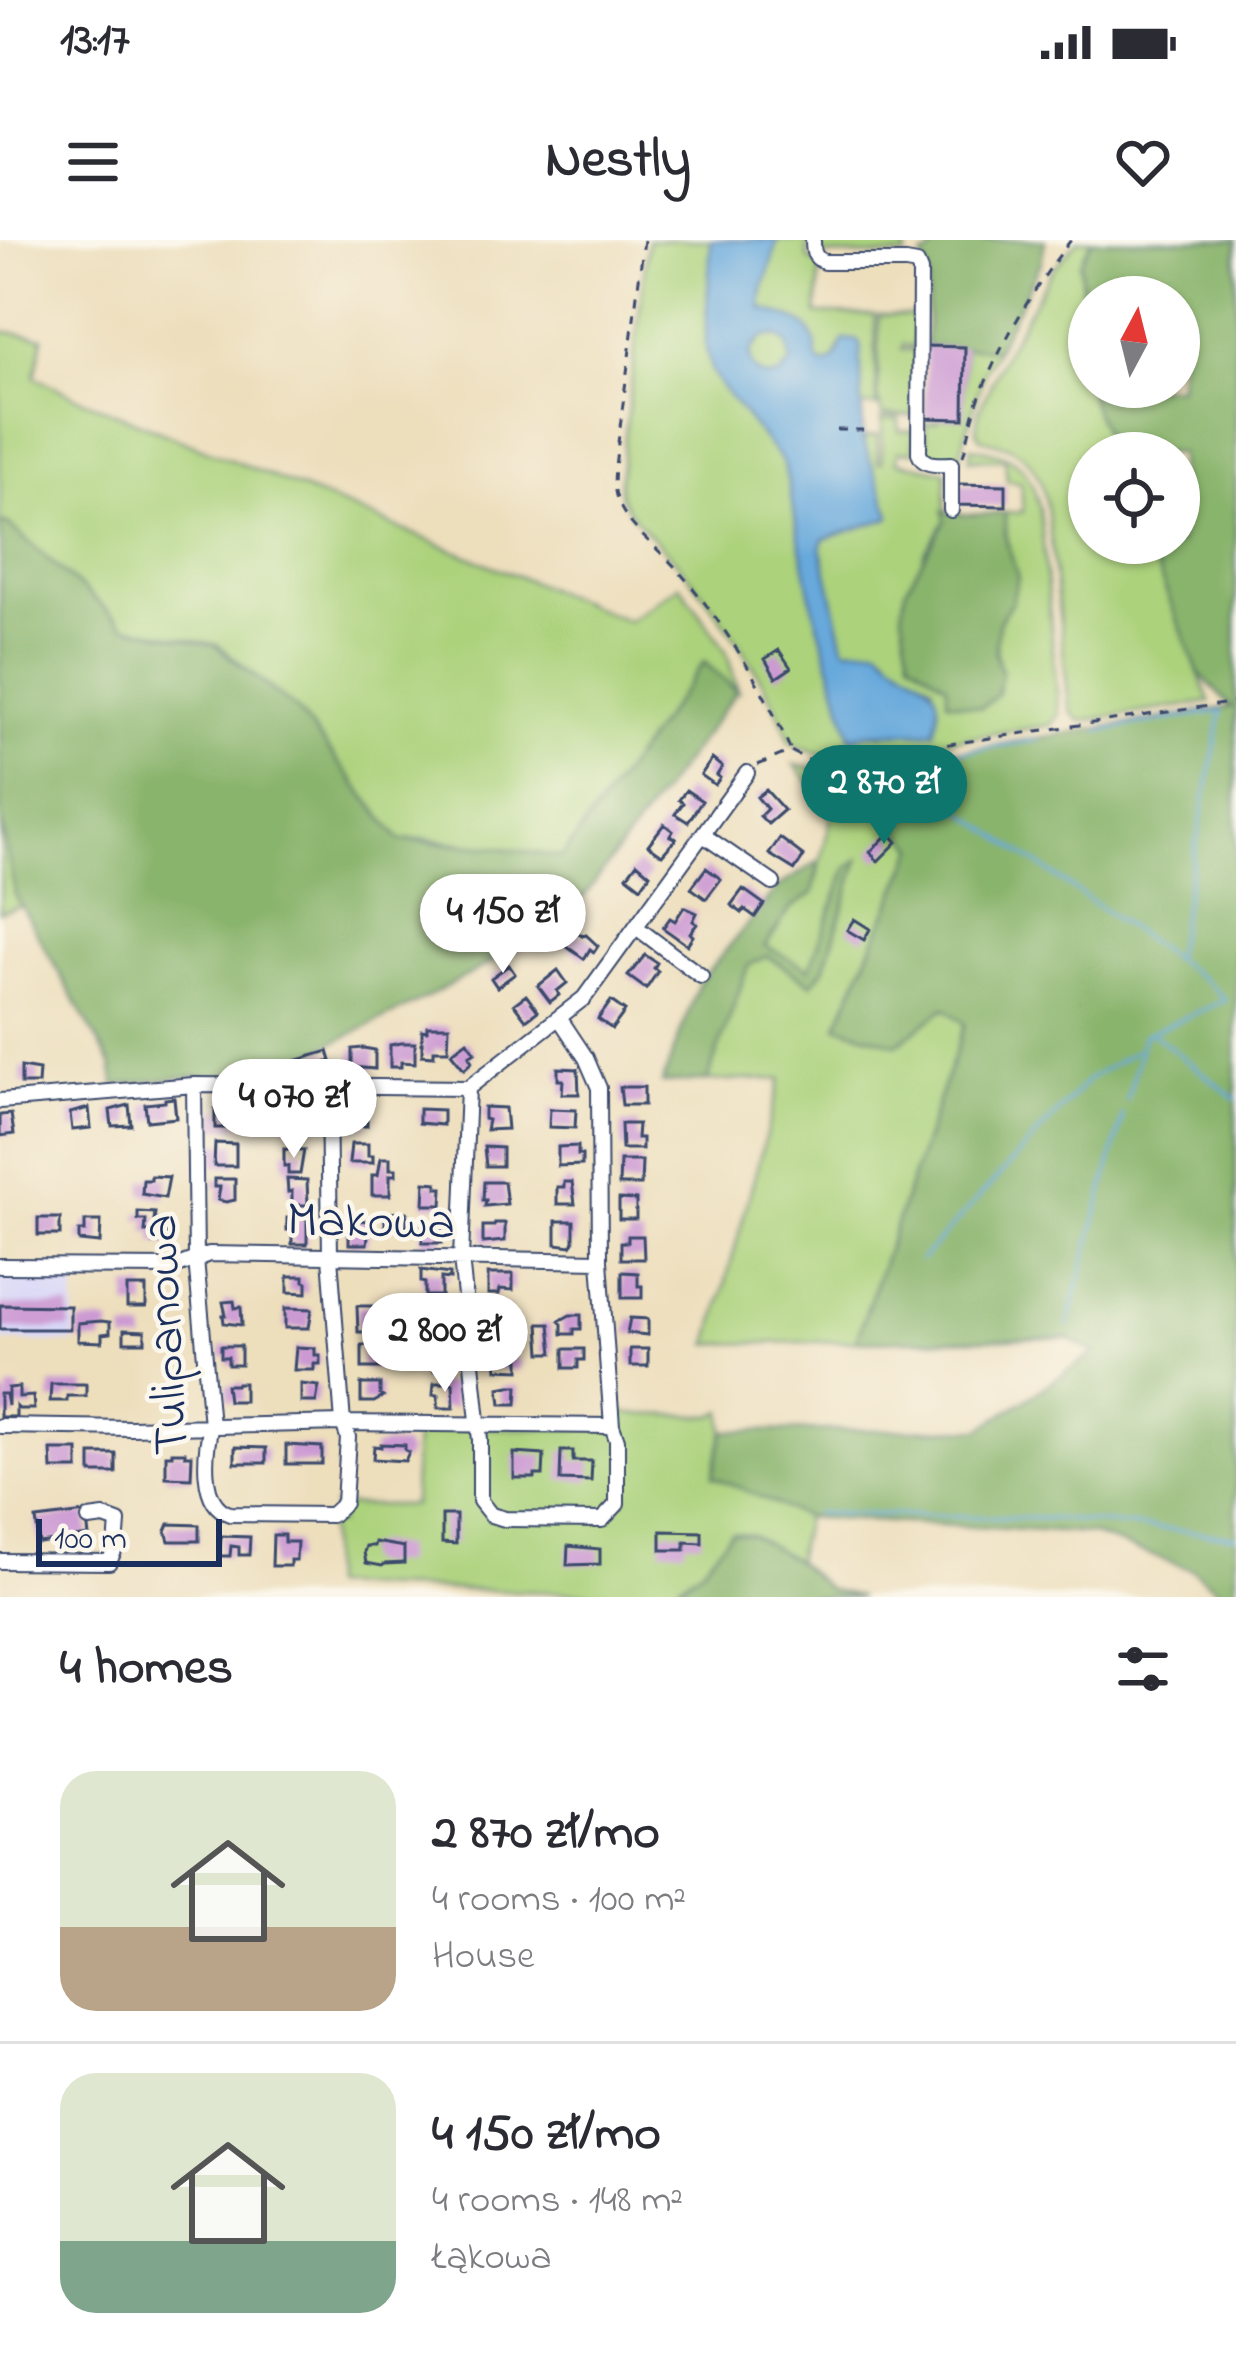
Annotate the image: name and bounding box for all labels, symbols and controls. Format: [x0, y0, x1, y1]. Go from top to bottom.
text: 13:17 [60, 9, 130, 75]
text: Nestly [545, 123, 691, 201]
icon: menu [60, 129, 126, 195]
icon: heart [1110, 129, 1176, 195]
north arrow [1068, 276, 1200, 408]
map controls [1068, 276, 1200, 564]
button: locate [1068, 432, 1200, 564]
pin: 2 870 zł [760, 745, 1008, 847]
text: 2 870 zł [828, 755, 940, 812]
pin: 4 150 zł [379, 874, 627, 976]
text: 4 150 zł [447, 884, 559, 941]
pin: 4 070 zł [170, 1059, 418, 1161]
text: 4 070 zł [239, 1069, 349, 1126]
street label: Makowa [286, 1185, 456, 1262]
street label: Tulipanowa [125, 1212, 212, 1457]
pin: 2 800 zł [321, 1293, 569, 1395]
text: 2 800 zł [389, 1303, 501, 1360]
scale bar [36, 1513, 222, 1566]
text: 100 m [54, 1516, 127, 1564]
text: 4 homes [60, 1632, 233, 1707]
icon: filters [1110, 1636, 1176, 1702]
text: 2 870 zł/mo [432, 1797, 660, 1872]
icon: home [156, 1819, 300, 1963]
text: 4 rooms · 100 m² [432, 1872, 686, 1929]
text: House [432, 1929, 534, 1986]
text: 4 150 zł/mo [432, 2098, 661, 2173]
icon: home [156, 2121, 300, 2265]
text: 4 rooms · 148 m² [432, 2173, 683, 2230]
text: Łąkowa [432, 2230, 552, 2287]

